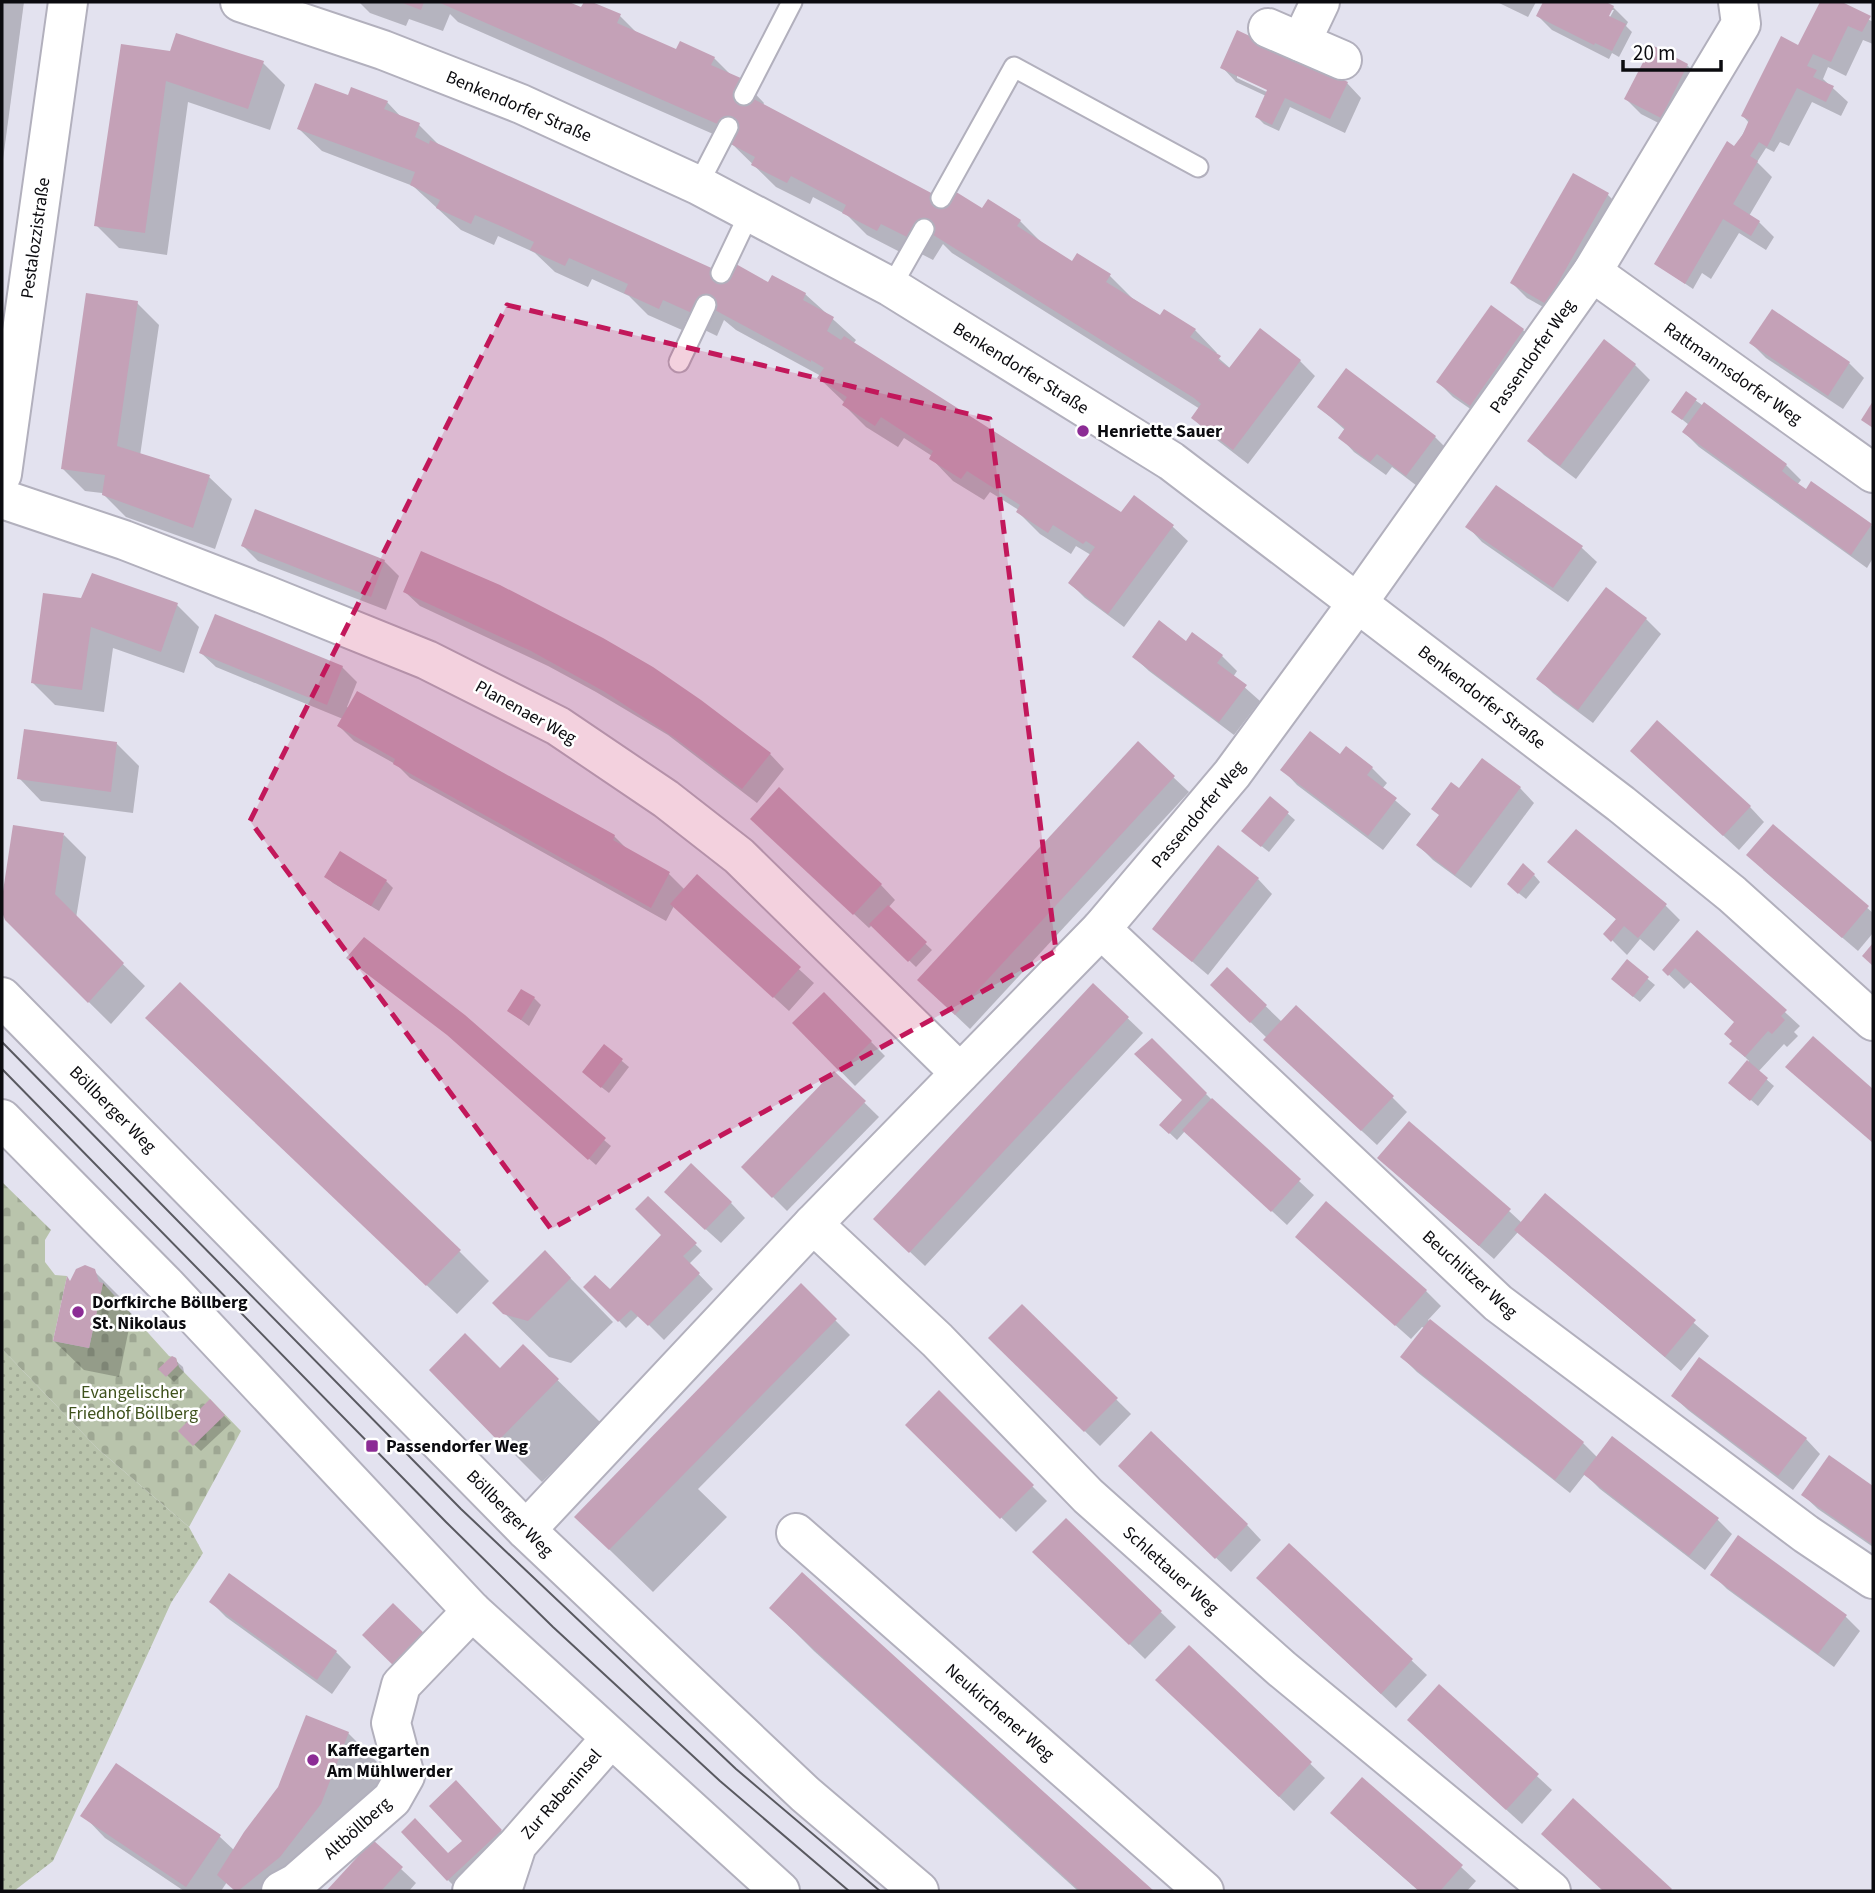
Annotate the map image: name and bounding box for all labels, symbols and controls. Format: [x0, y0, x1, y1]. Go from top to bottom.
scale bar [1623, 28, 1721, 72]
text: 20 m [1633, 38, 1675, 68]
street label: Benkendorfer Straße [442, 64, 596, 148]
street label: Pestalozzistraße [15, 176, 56, 300]
street label: Passendorfer Weg [1484, 294, 1581, 418]
street label: Benkendorfer Straße [948, 316, 1094, 420]
street label: Rattmannsdorfer Weg [1658, 316, 1807, 431]
place label: Henriette Sauer [1097, 419, 1223, 444]
marker: Henriette Sauer [1075, 423, 1091, 439]
street label: Benkendorfer Straße [1413, 640, 1551, 755]
street label: Planenaer Weg [471, 674, 581, 751]
street label: Passendorfer Weg [1146, 755, 1251, 874]
street label: Böllberger Weg [63, 1060, 162, 1159]
street label: Beuchlitzer Weg [1416, 1225, 1523, 1324]
place label: Dorfkirche Böllberg St. Nikolaus [92, 1290, 248, 1336]
marker: Dorfkirche Böllberg St. Nikolaus [70, 1304, 86, 1320]
park label: Evangelischer Friedhof Böllberg [68, 1380, 198, 1426]
place label: Passendorfer Weg [386, 1434, 528, 1459]
marker: Passendorfer Weg [364, 1438, 380, 1454]
street label: Böllberger Weg [460, 1464, 559, 1563]
street label: Schlettauer Weg [1117, 1520, 1224, 1620]
street label: Neukirchener Weg [940, 1658, 1060, 1767]
place label: Kaffeegarten Am Mühlwerder [326, 1738, 453, 1784]
street label: Zur Rabeninsel [515, 1744, 608, 1845]
marker: Kaffeegarten Am Mühlwerder [305, 1752, 321, 1768]
street label: Altböllberg [318, 1791, 397, 1866]

